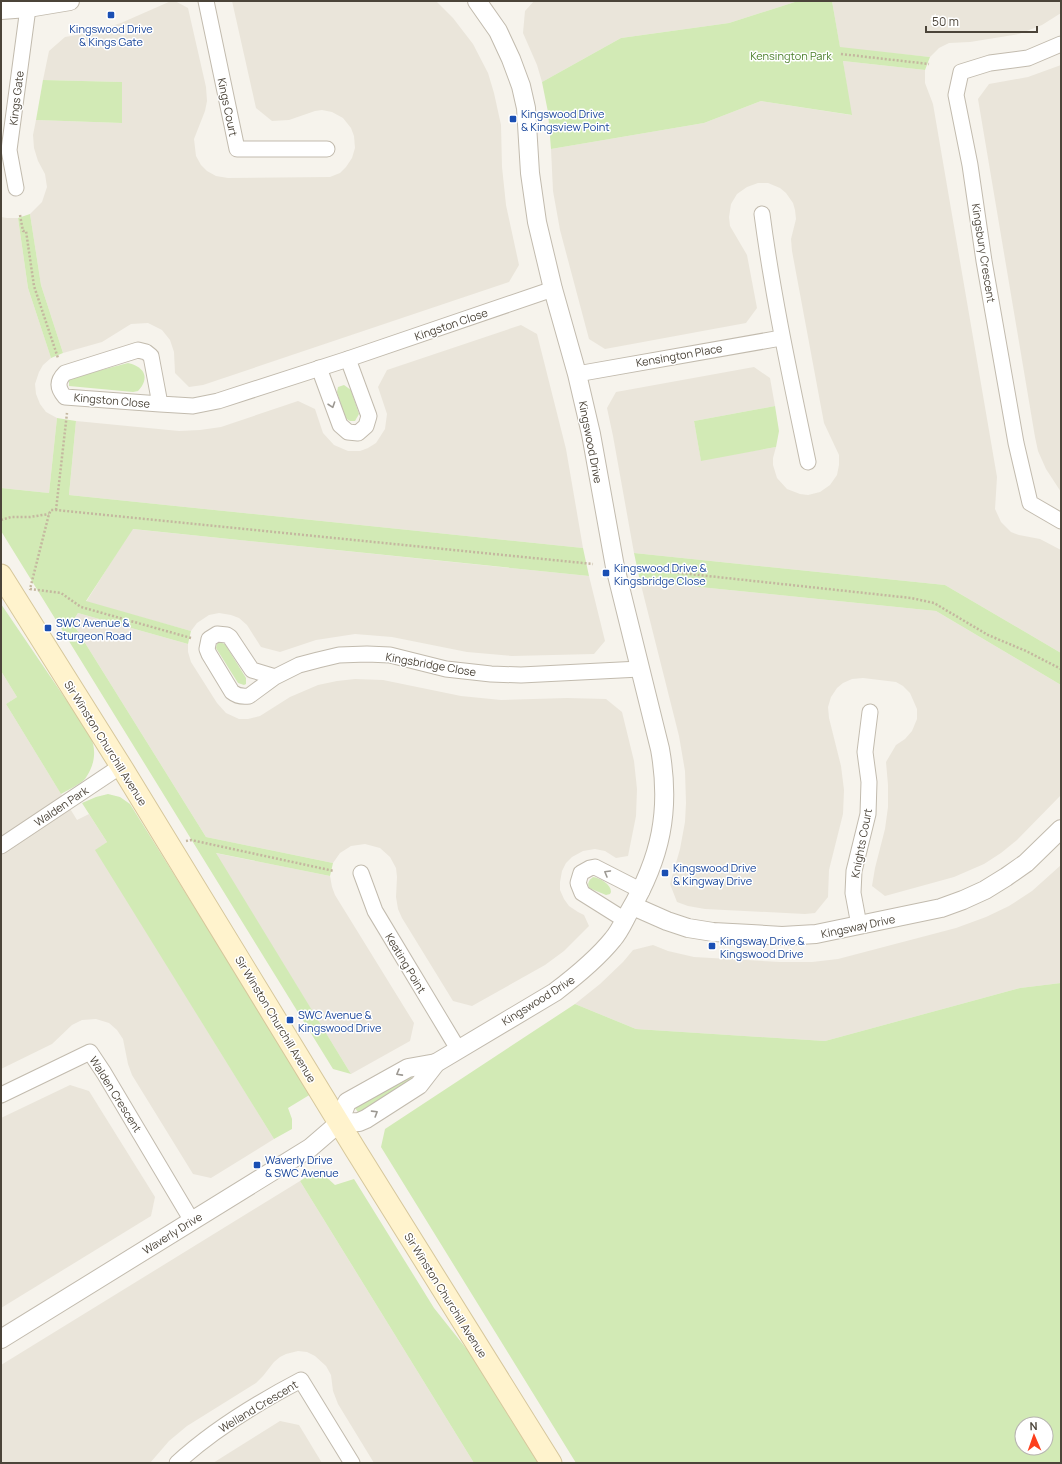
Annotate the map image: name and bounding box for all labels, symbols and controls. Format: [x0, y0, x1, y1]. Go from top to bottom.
scale bar [926, 8, 1037, 34]
marker: Kingswood Drive & Kings Gate [106, 10, 116, 20]
text: 50 m [932, 13, 959, 30]
place label: Kingswood Drive & Kings Gate [69, 21, 153, 49]
park label: Kensington Park [750, 48, 832, 63]
street label: Kings Gate [5, 69, 27, 126]
street label: Kings Court [214, 76, 242, 138]
place label: Kingswood Drive & Kingsview Point [521, 106, 610, 134]
marker: Kingswood Drive & Kingsview Point [508, 114, 518, 124]
street label: Kingsbury Crescent [969, 202, 999, 304]
street label: Kingston Close [412, 304, 490, 344]
street label: Kensington Place [635, 340, 724, 370]
street label: Kingston Close [73, 389, 151, 411]
street label: Kingswood Drive [576, 400, 606, 485]
one-way arrow [328, 401, 336, 408]
place label: Kingswood Drive & Kingsbridge Close [614, 560, 708, 588]
marker: Kingswood Drive & Kingsbridge Close [601, 568, 611, 578]
place label: SWC Avenue & Sturgeon Road [56, 615, 132, 643]
marker: SWC Avenue & Sturgeon Road [43, 623, 53, 633]
street label: Kingsbridge Close [385, 649, 478, 679]
street label: Sir Winston Churchill Avenue [61, 678, 151, 809]
street label: Walden Park [31, 782, 91, 830]
street label: Knights Court [847, 807, 875, 879]
place label: Kingswood Drive & Kingway Drive [673, 860, 757, 888]
marker: Kingswood Drive & Kingway Drive [660, 868, 670, 878]
one-way arrow [604, 870, 611, 877]
street label: Kingsway Drive [820, 911, 897, 941]
street label: Keating Point [382, 930, 430, 996]
place label: Kingsway Drive & Kingswood Drive [720, 933, 806, 961]
marker: Kingsway Drive & Kingswood Drive [707, 941, 717, 951]
street label: Sir Winston Churchill Avenue [232, 953, 320, 1085]
street label: Kingswood Drive [499, 971, 578, 1028]
place label: SWC Avenue & Kingswood Drive [298, 1007, 382, 1035]
marker: SWC Avenue & Kingswood Drive [285, 1015, 295, 1025]
street label: Walden Crescent [87, 1053, 145, 1135]
one-way arrow [396, 1068, 403, 1075]
one-way arrow [371, 1110, 378, 1117]
place label: Waverly Drive & SWC Avenue [265, 1152, 339, 1180]
marker: Waverly Drive & SWC Avenue [252, 1160, 262, 1170]
street label: Waverly Drive [139, 1208, 205, 1257]
street label: Sir Winston Churchill Avenue [401, 1230, 491, 1361]
street label: Welland Crescent [216, 1376, 300, 1436]
north arrow [1014, 1416, 1054, 1456]
text: N [1029, 1418, 1038, 1433]

